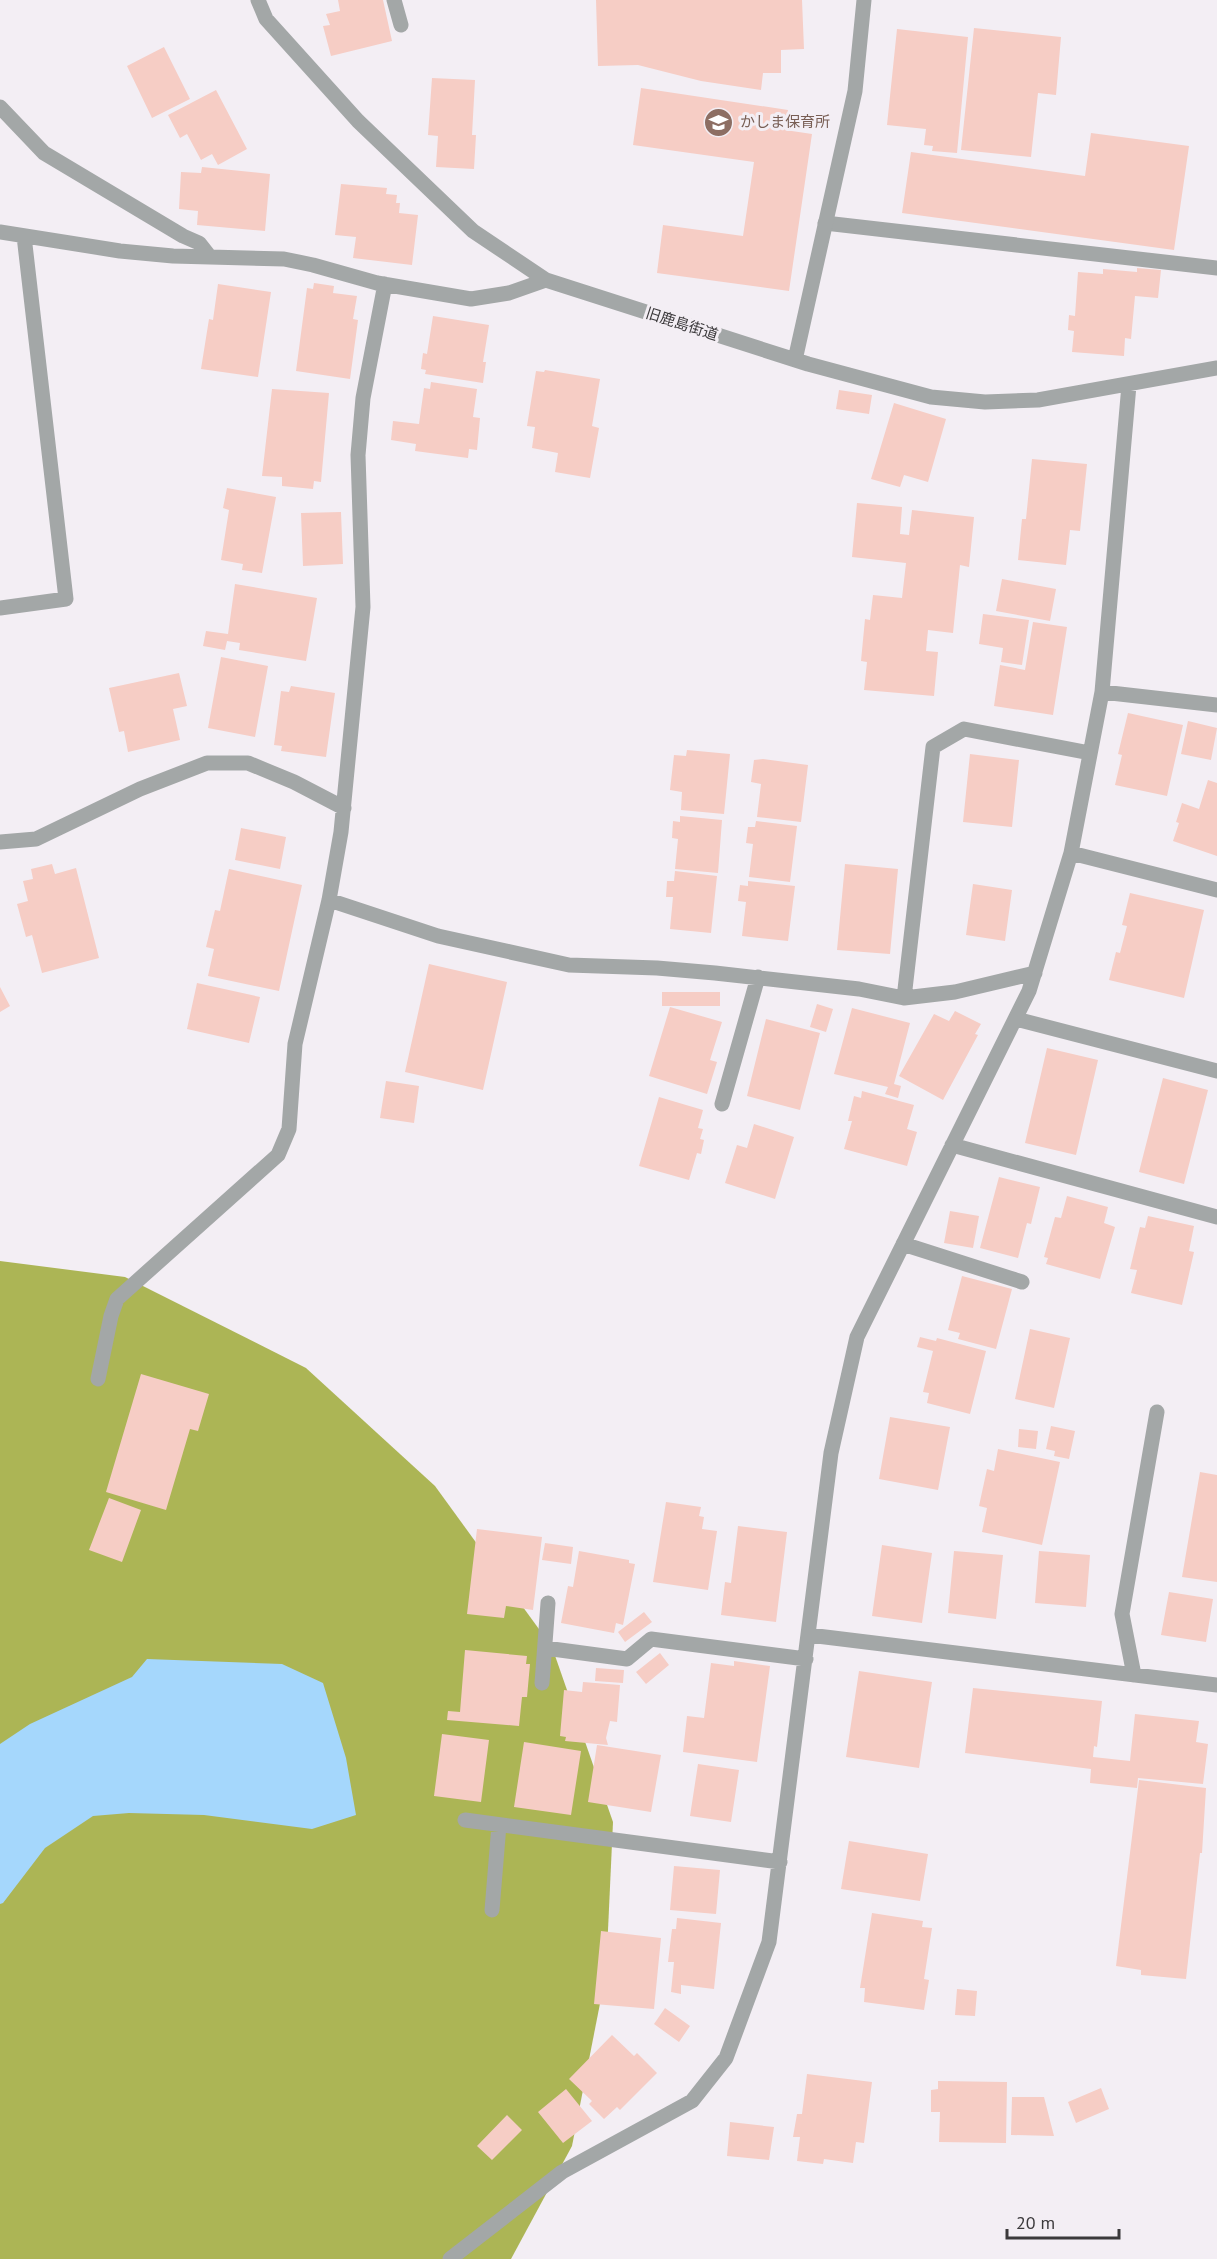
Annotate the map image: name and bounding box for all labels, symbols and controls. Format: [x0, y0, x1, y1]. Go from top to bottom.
school or university icon: かしま保育所 [703, 106, 735, 138]
place label: かしま保育所 [740, 112, 830, 131]
street label: 旧鹿島街道 [644, 303, 721, 344]
scale bar [1007, 2202, 1120, 2240]
text: 20 m [1016, 2211, 1055, 2234]

